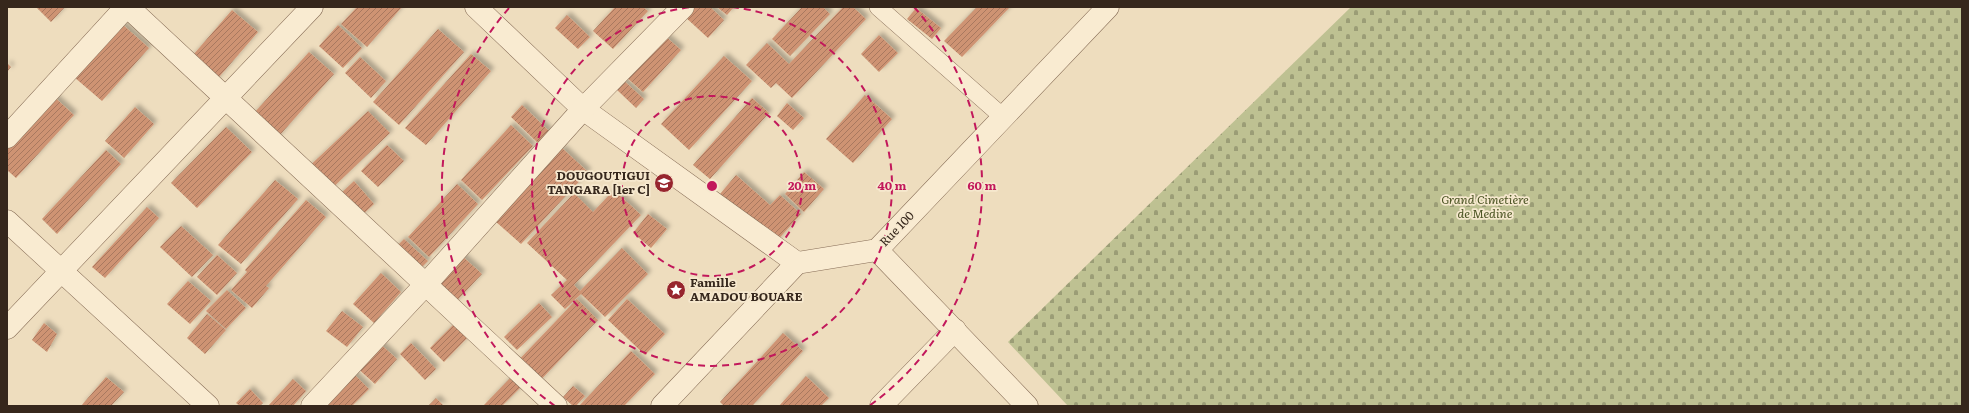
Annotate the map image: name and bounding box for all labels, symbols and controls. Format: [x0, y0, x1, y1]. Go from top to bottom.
place label: DOUGOUTIGUI TANGARA [1er C] [547, 166, 650, 198]
school or university icon: DOUGOUTIGUI TANGARA [1er C] [653, 172, 675, 194]
text: 20 m [788, 176, 816, 194]
text: 40 m [878, 176, 907, 194]
text: 60 m [968, 176, 996, 194]
centre of rings [705, 179, 719, 193]
park label: Grand Cimetière de Medine [1441, 190, 1529, 222]
street label: Rue 100 [875, 206, 918, 250]
place label: Famille AMADOU BOUARE [690, 273, 803, 305]
place icon: Famille AMADOU BOUARE [665, 279, 687, 301]

